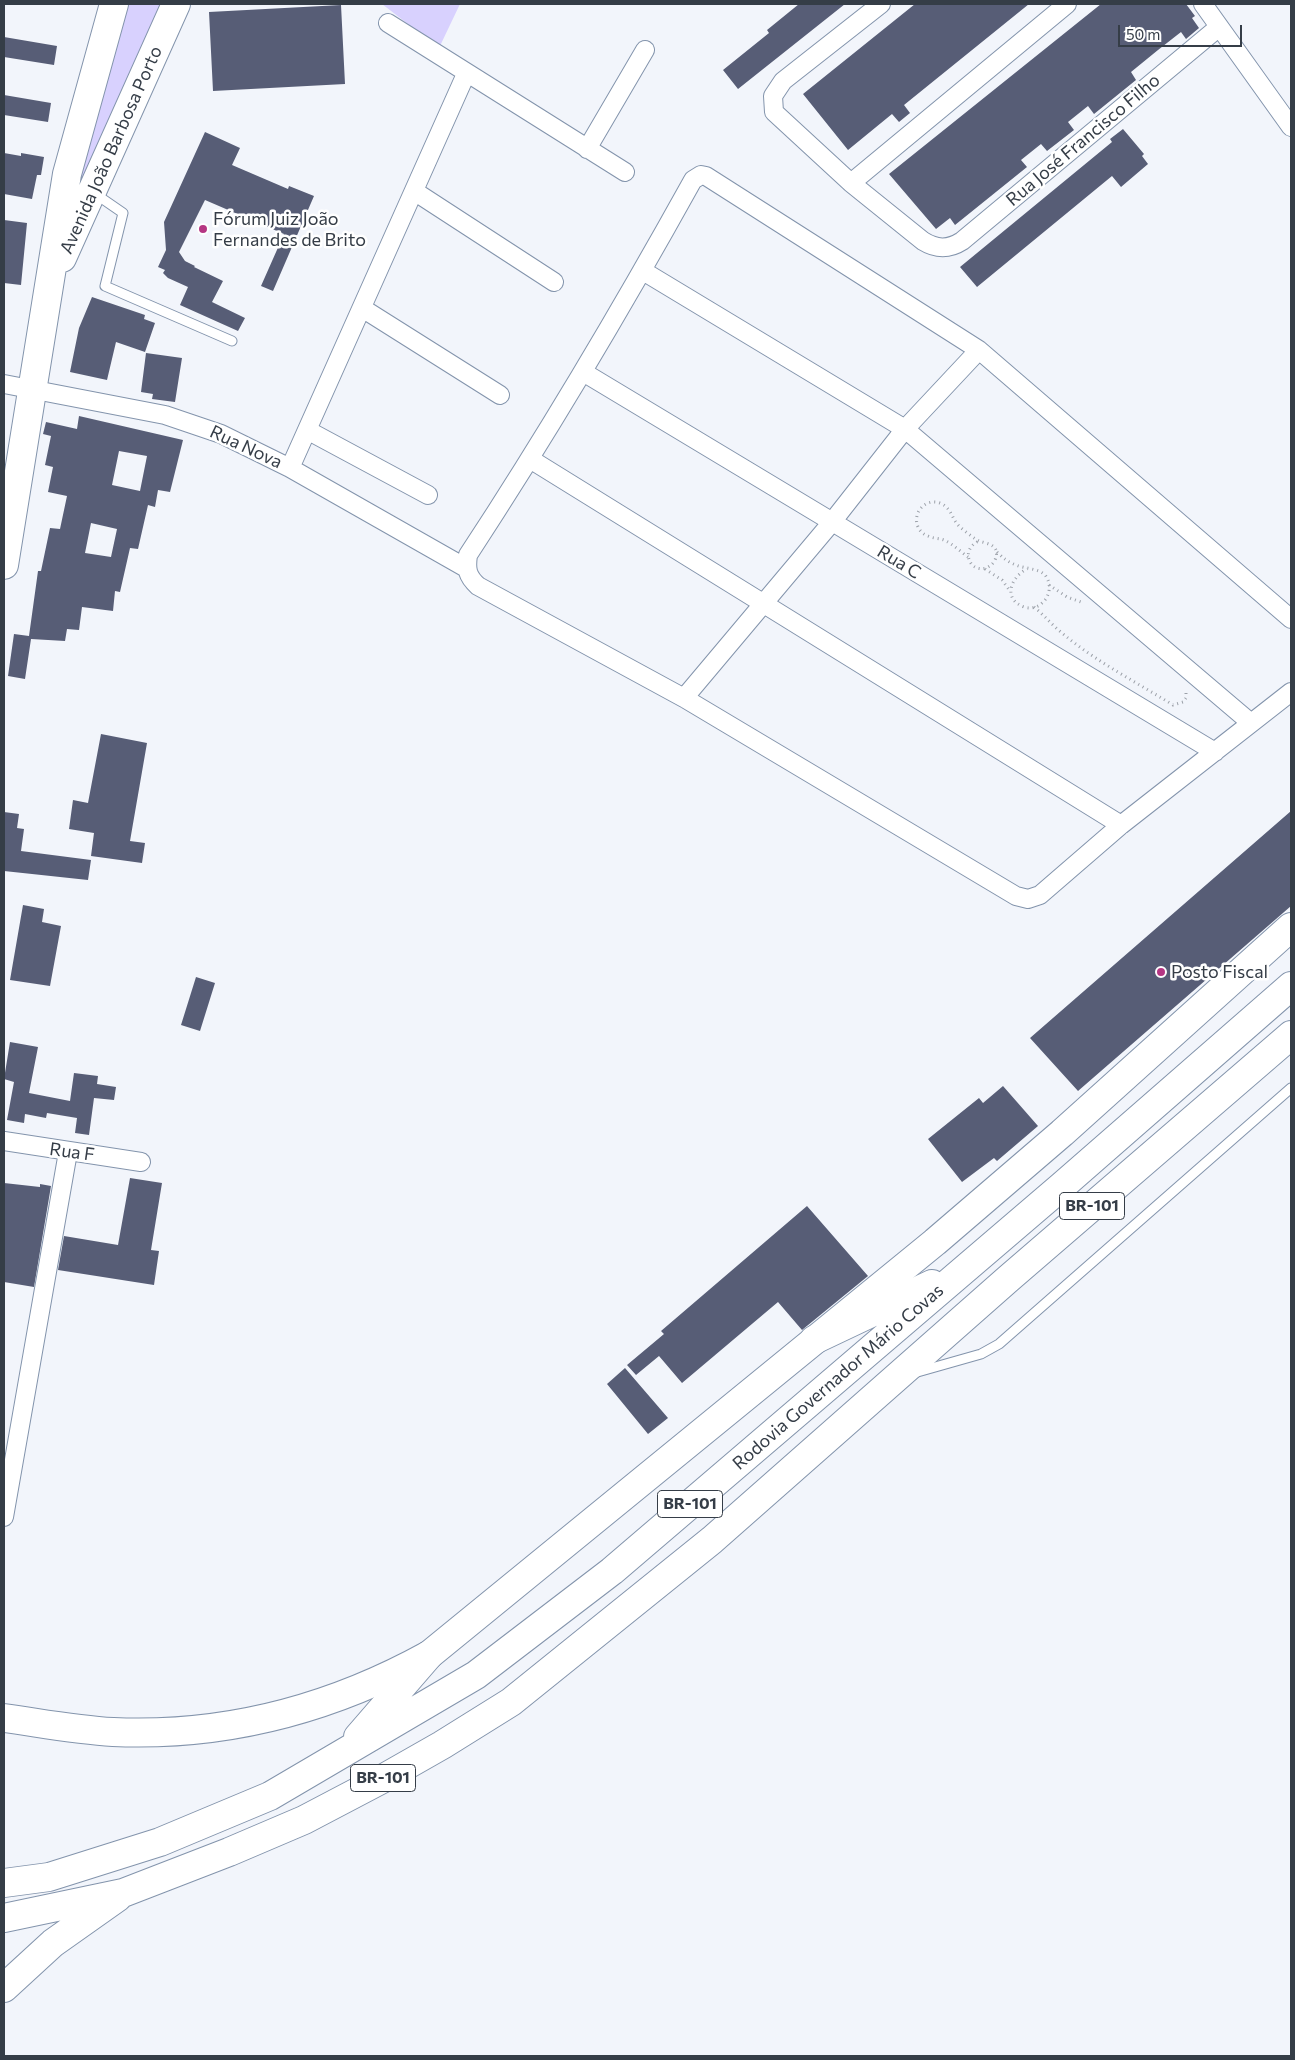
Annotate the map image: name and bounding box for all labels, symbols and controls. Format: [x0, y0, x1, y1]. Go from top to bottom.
scale bar [1120, 15, 1244, 47]
text: 50 m [1126, 25, 1160, 43]
street label: Avenida João Barbosa Porto [55, 43, 167, 257]
street label: Rua José Francisco Filho [1002, 69, 1164, 211]
place label: Fórum Juiz João Fernandes de Brito [213, 208, 366, 250]
marker: Fórum Juiz João Fernandes de Brito [197, 223, 209, 235]
street label: Rua Nova [206, 421, 286, 473]
street label: Rua C [873, 541, 925, 583]
place label: Posto Fiscal [1171, 961, 1268, 983]
marker: Posto Fiscal [1155, 966, 1167, 978]
street label: Rua F [48, 1138, 96, 1166]
road number: BR-101 [1060, 1192, 1124, 1220]
street label: Rodovia Governador Mário Covas [728, 1280, 948, 1474]
road number: BR-101 [658, 1490, 722, 1518]
road number: BR-101 [350, 1765, 416, 1792]

